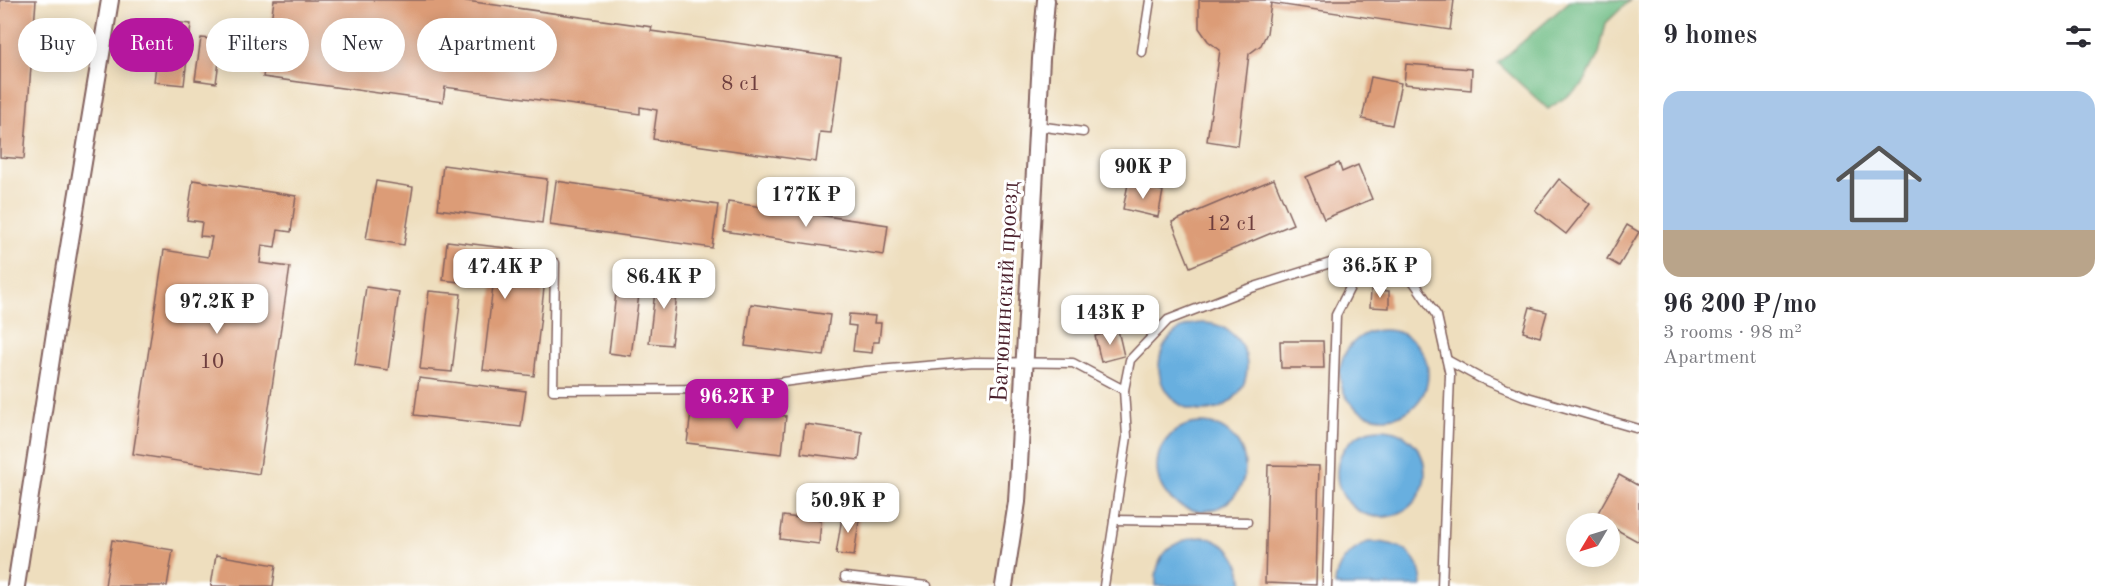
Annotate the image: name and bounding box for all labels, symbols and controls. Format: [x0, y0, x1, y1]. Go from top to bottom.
chip: Buy [18, 18, 97, 72]
chip: Rent [109, 18, 194, 72]
chip: Filters [206, 18, 309, 72]
chip: New [321, 18, 405, 72]
chip: Apartment [417, 18, 557, 72]
icon: filters [2062, 20, 2095, 53]
text: 9 homes [1663, 23, 1757, 49]
house number: 8 с1 [721, 74, 761, 95]
icon: home [1825, 130, 1933, 238]
pin: 90K ₽ [1101, 149, 1185, 200]
text: 90K ₽ [1114, 158, 1172, 178]
pin: 177K ₽ [757, 177, 855, 228]
street label: Батюнинский проезд [988, 181, 1024, 403]
text: 177K ₽ [771, 186, 841, 206]
house number: 12 с1 [1206, 214, 1258, 235]
pin: 36.5K ₽ [1325, 248, 1435, 299]
pin: 47.4K ₽ [450, 249, 560, 300]
text: 36.5K ₽ [1342, 257, 1418, 277]
text: 47.4K ₽ [467, 258, 543, 278]
pin: 86.4K ₽ [609, 259, 719, 310]
text: 86.4K ₽ [626, 268, 702, 288]
pin: 97.2K ₽ [162, 284, 272, 335]
text: 96 200 ₽/mo [1663, 292, 1817, 318]
text: 97.2K ₽ [179, 293, 255, 313]
pin: 143K ₽ [1061, 295, 1159, 346]
text: 143K ₽ [1075, 304, 1145, 324]
text: 3 rooms · 98 m² [1663, 323, 1802, 343]
text: Apartment [1663, 348, 1757, 368]
house number: 10 [200, 352, 224, 373]
pin: 96.2K ₽ [682, 379, 792, 430]
text: 96.2K ₽ [699, 388, 775, 408]
pin: 50.9K ₽ [793, 483, 903, 534]
text: 50.9K ₽ [810, 492, 886, 512]
north arrow [1566, 513, 1620, 567]
map controls [1566, 513, 1620, 567]

